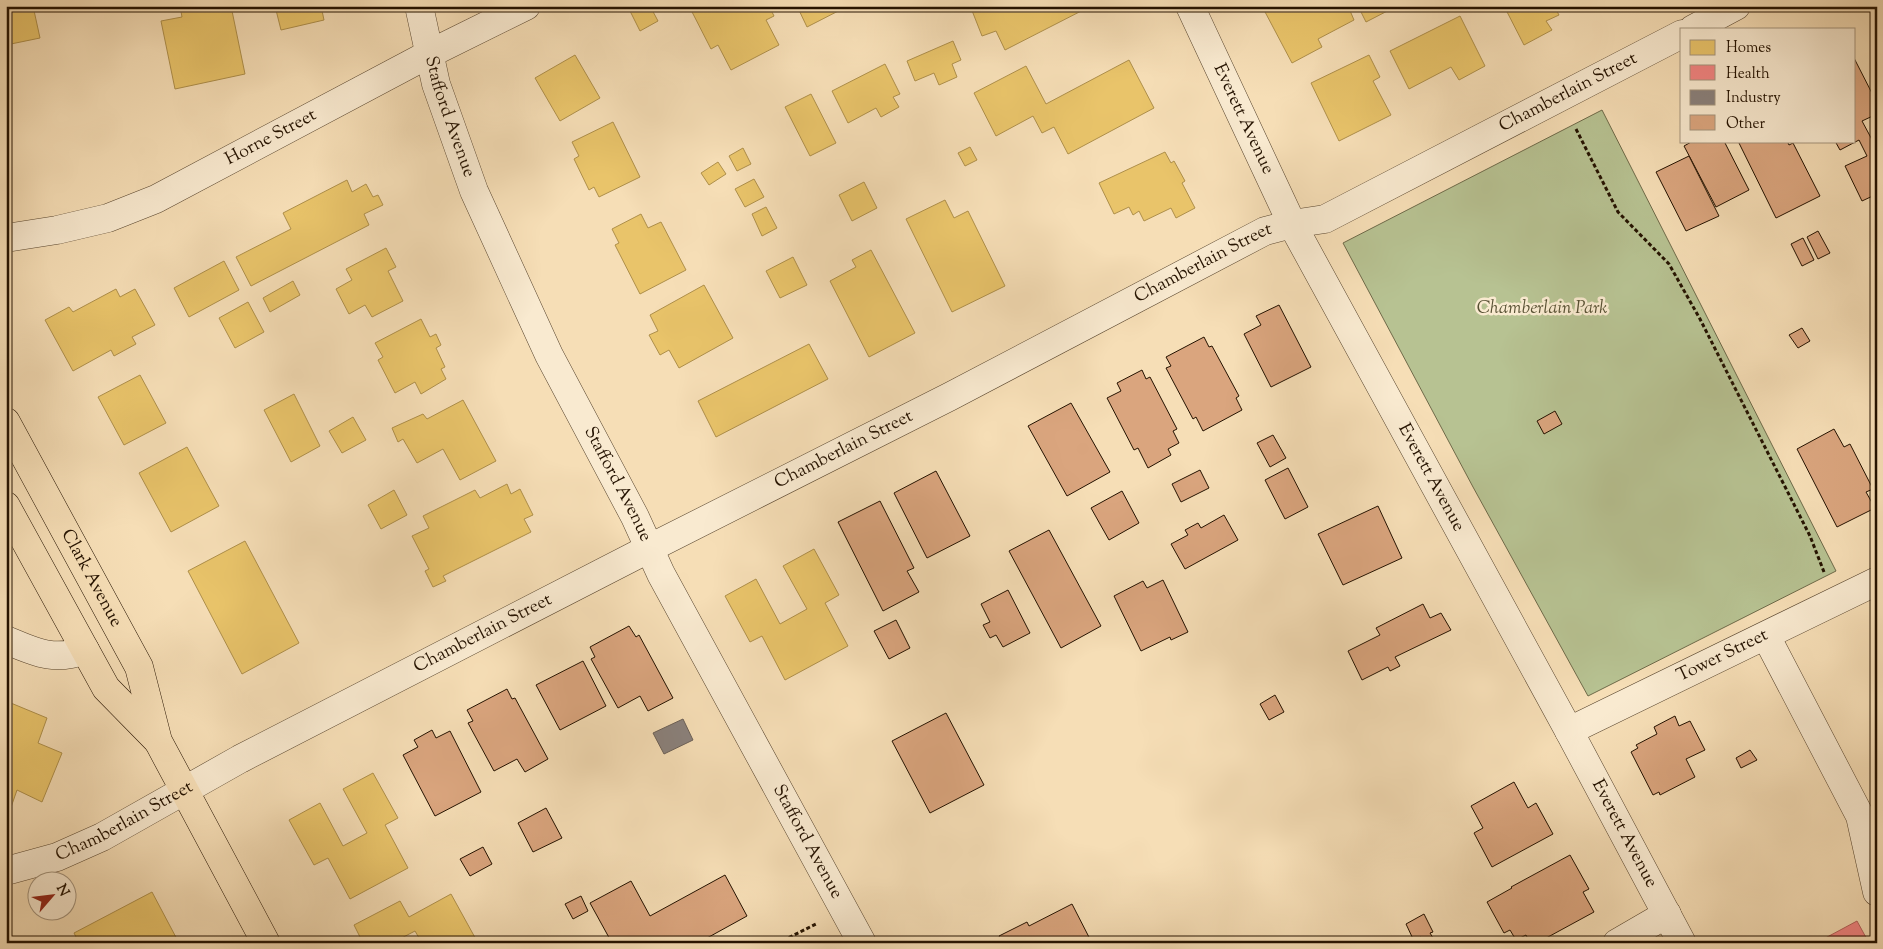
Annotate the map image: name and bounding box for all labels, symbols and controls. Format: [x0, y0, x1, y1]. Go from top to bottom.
legend [1680, 28, 1856, 142]
text: Homes [1726, 38, 1771, 59]
street label: Chamberlain Street [1495, 46, 1642, 140]
street label: Stafford Avenue [417, 54, 481, 181]
street label: Everett Avenue [1206, 60, 1280, 179]
text: Health [1726, 64, 1770, 85]
text: Industry [1726, 88, 1781, 109]
street label: Horne Street [221, 103, 321, 173]
text: Other [1726, 114, 1766, 135]
street label: Chamberlain Street [1130, 217, 1275, 310]
park label: Chamberlain Park [1477, 296, 1607, 322]
street label: Chamberlain Street [770, 404, 918, 496]
street label: Everett Avenue [1391, 419, 1471, 537]
street label: Stafford Avenue [576, 422, 658, 546]
street label: Clark Avenue [54, 525, 128, 632]
street label: Chamberlain Street [409, 587, 557, 680]
street label: Tower Street [1673, 623, 1773, 689]
street label: Chamberlain Street [52, 775, 198, 869]
street label: Everett Avenue [1584, 775, 1663, 893]
street label: Stafford Avenue [765, 780, 849, 904]
north arrow [28, 872, 78, 922]
text: N [50, 881, 73, 900]

